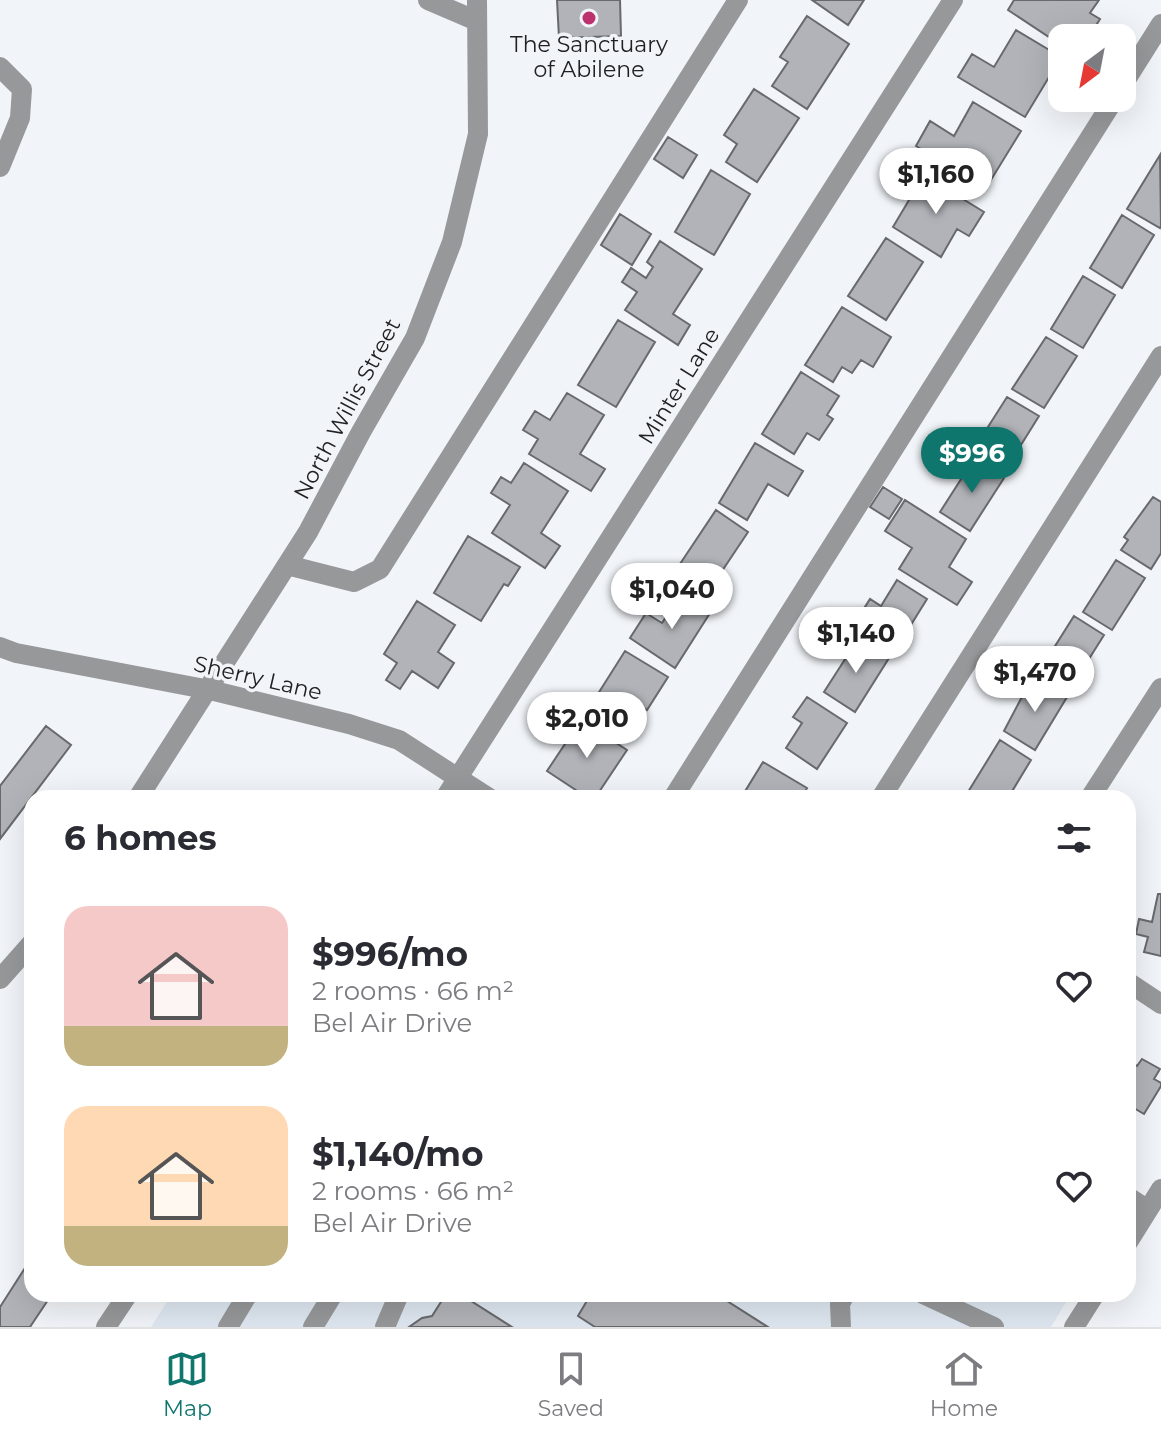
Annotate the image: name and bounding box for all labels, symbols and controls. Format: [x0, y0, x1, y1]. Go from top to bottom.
marker: The Sanctuary of Abilene [580, 9, 598, 27]
north arrow [1048, 24, 1136, 112]
map controls [1048, 24, 1136, 112]
place label: The Sanctuary of Abilene [510, 31, 668, 83]
pin: $1,160 [871, 148, 1001, 216]
text: $1,160 [897, 158, 975, 190]
street label: North Willis Street [288, 314, 406, 504]
street label: Minter Lane [632, 323, 726, 449]
pin: $996 [925, 427, 1019, 495]
text: $996 [939, 437, 1005, 469]
pin: $1,040 [607, 563, 737, 631]
text: $1,040 [629, 573, 715, 605]
pin: $1,140 [791, 607, 921, 675]
text: $1,140 [817, 617, 895, 649]
pin: $1,470 [970, 646, 1100, 714]
street label: Sherry Lane [191, 650, 325, 706]
text: $1,470 [993, 656, 1077, 688]
pin: $2,010 [522, 692, 652, 760]
text: $2,010 [545, 702, 629, 734]
icon: filters [1052, 816, 1096, 860]
text: 6 homes [64, 817, 217, 859]
text: $996/mo [312, 933, 468, 975]
icon: home [128, 938, 224, 1034]
icon: heart [1052, 964, 1096, 1008]
text: 2 rooms · 66 m² [312, 975, 514, 1007]
text: Bel Air Drive [312, 1007, 472, 1039]
text: $1,140/mo [312, 1133, 483, 1175]
icon: home [128, 1138, 224, 1234]
icon: heart [1052, 1164, 1096, 1208]
text: 2 rooms · 66 m² [312, 1175, 514, 1207]
text: Bel Air Drive [312, 1207, 472, 1239]
tab: Map [163, 1347, 212, 1422]
tab: Saved [538, 1347, 604, 1422]
tab: Home [930, 1347, 998, 1422]

